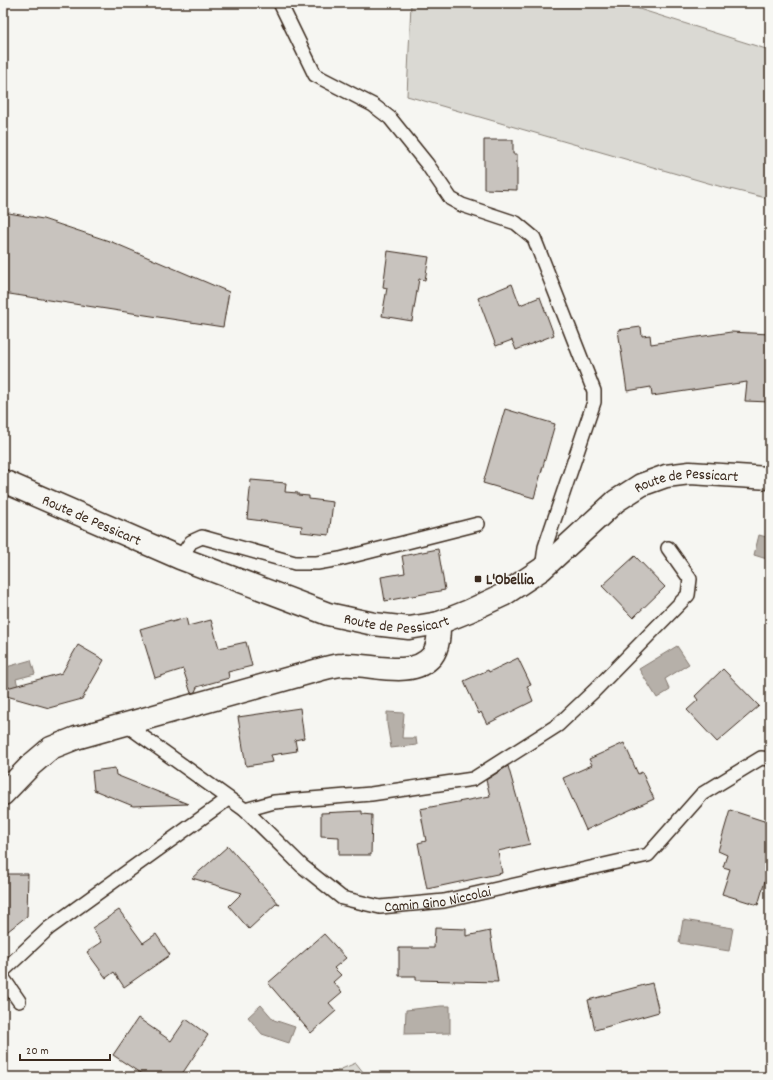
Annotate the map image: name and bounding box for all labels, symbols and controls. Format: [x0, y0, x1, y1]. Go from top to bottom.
street label: Route de Pessicart [630, 464, 739, 500]
street label: Route de Pessicart [38, 490, 145, 553]
place label: L'Obellia [486, 570, 535, 592]
marker: L'Obellia [473, 574, 483, 584]
street label: Route de Pessicart [342, 609, 454, 641]
street label: Camin Gino Niccolai [384, 882, 494, 920]
scale bar [20, 1036, 110, 1062]
text: 20 m [26, 1043, 49, 1060]

